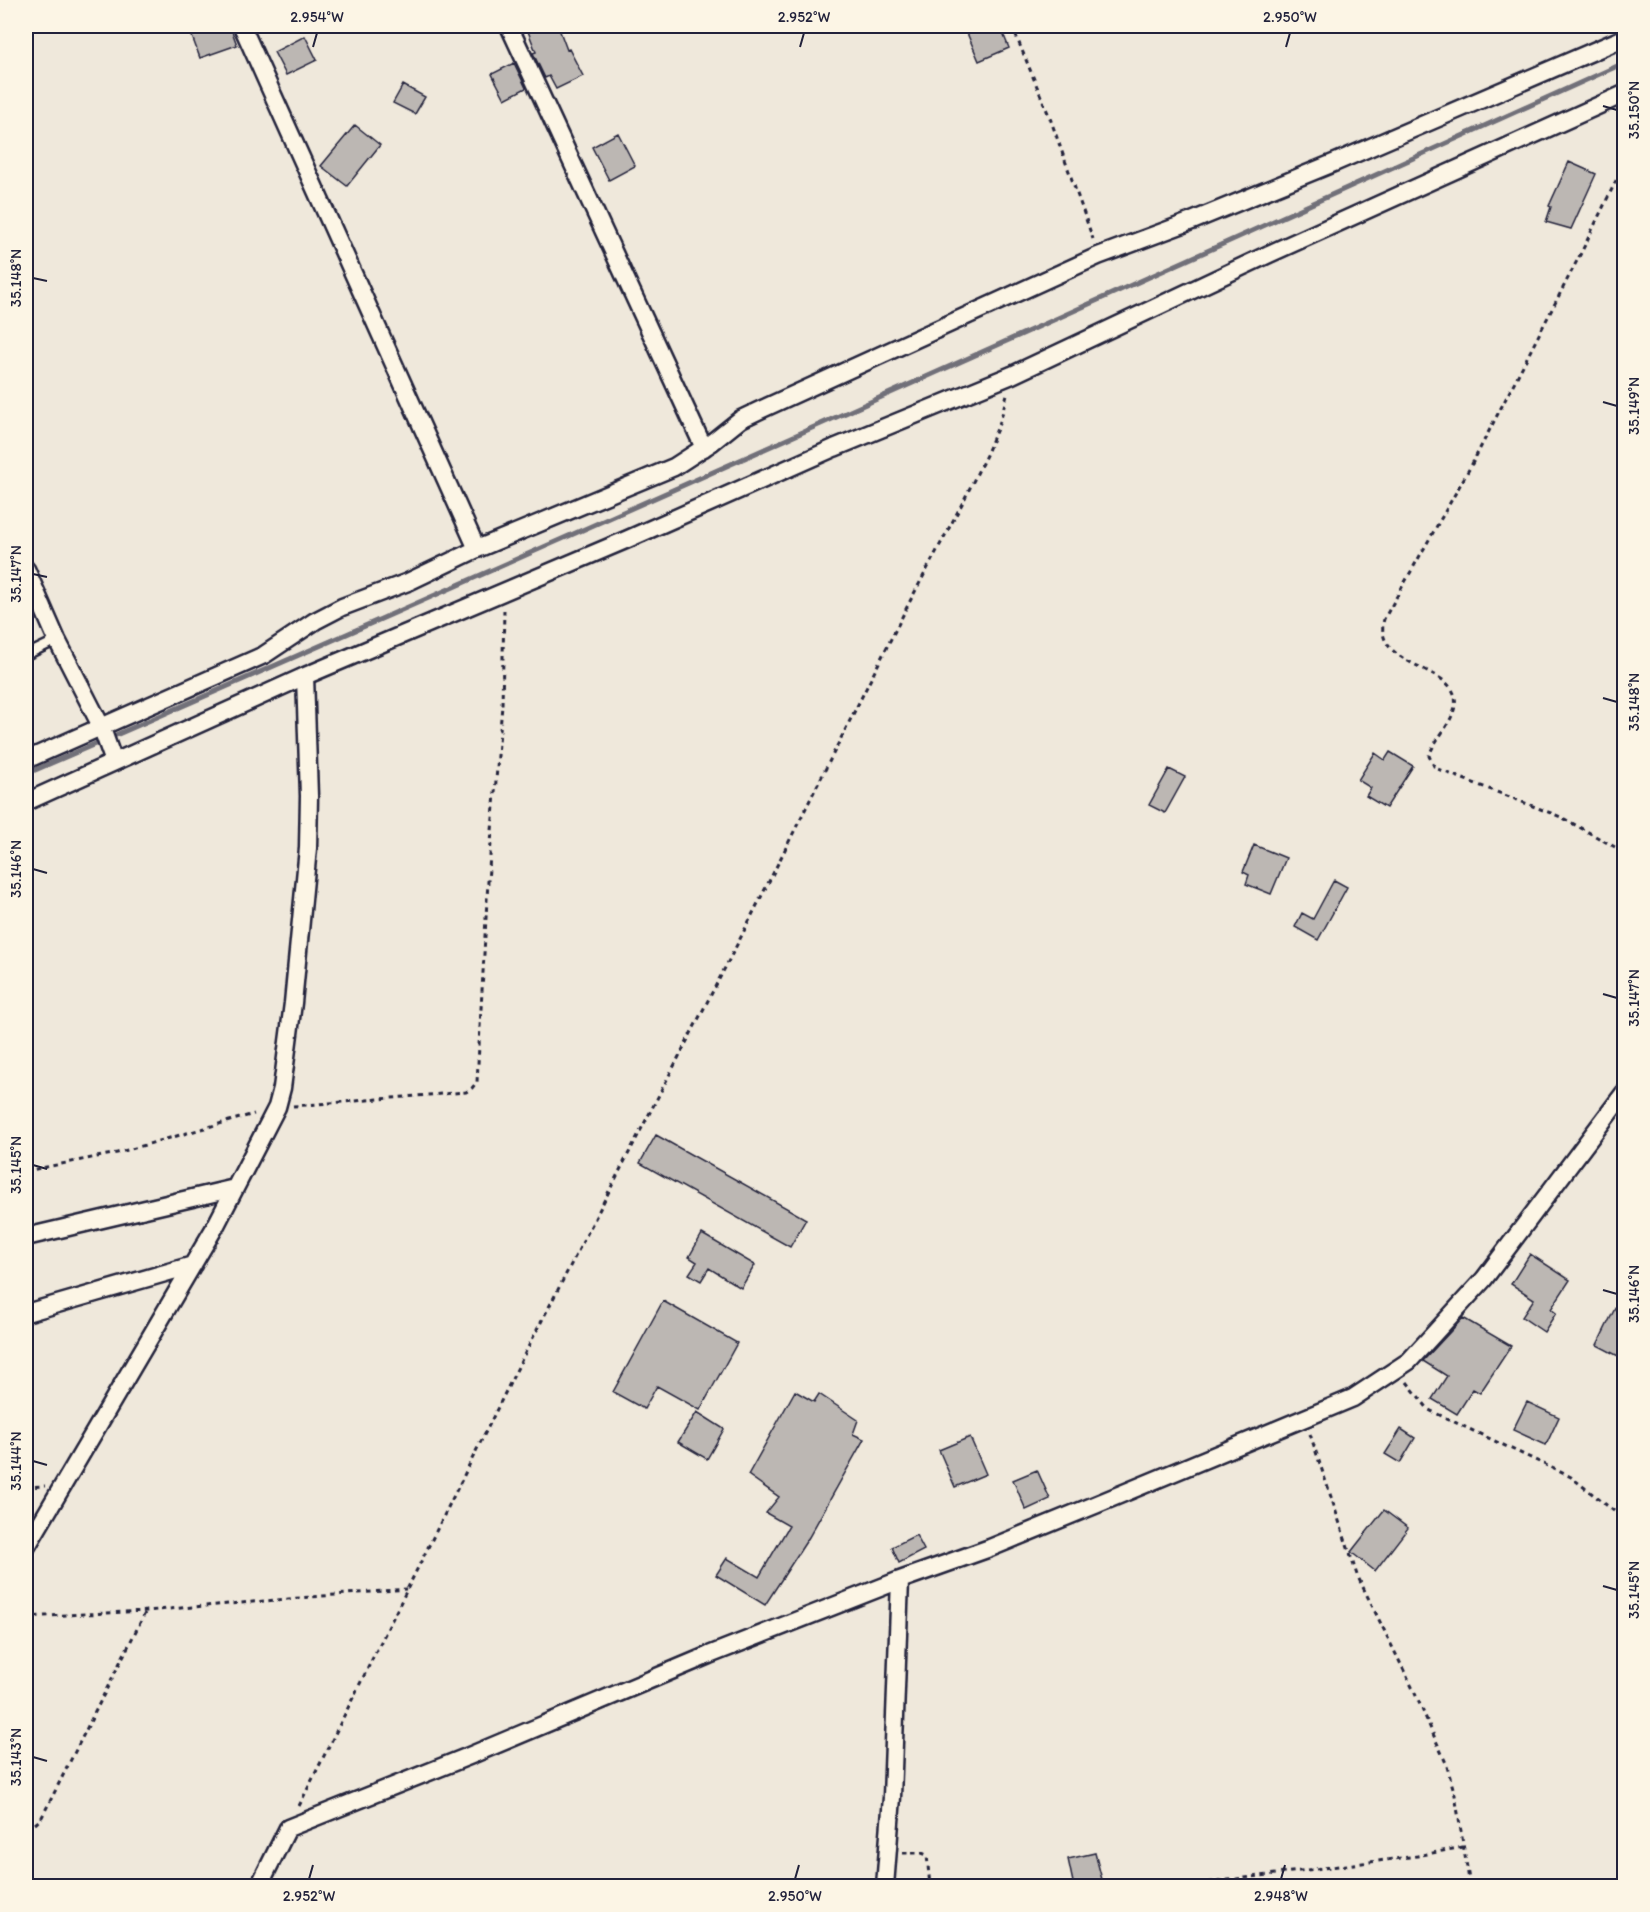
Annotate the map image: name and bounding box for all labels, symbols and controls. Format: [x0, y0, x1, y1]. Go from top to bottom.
text: 2.954°W [290, 8, 344, 26]
text: 2.952°W [778, 8, 830, 26]
text: 2.950°W [1263, 8, 1317, 26]
text: 35.150°N [1625, 81, 1643, 139]
text: 35.148°N [7, 249, 25, 307]
text: 35.149°N [1625, 377, 1643, 435]
text: 35.147°N [7, 545, 25, 603]
text: 35.148°N [1625, 673, 1643, 731]
text: 35.146°N [7, 840, 25, 898]
text: 35.147°N [1625, 969, 1643, 1027]
text: 35.145°N [7, 1136, 25, 1194]
text: 35.146°N [1625, 1265, 1643, 1323]
text: 35.144°N [7, 1431, 25, 1491]
text: 35.145°N [1625, 1561, 1643, 1619]
text: 35.143°N [7, 1728, 25, 1786]
text: 2.952°W [283, 1887, 335, 1905]
text: 2.950°W [768, 1887, 822, 1905]
text: 2.948°W [1254, 1887, 1308, 1905]

